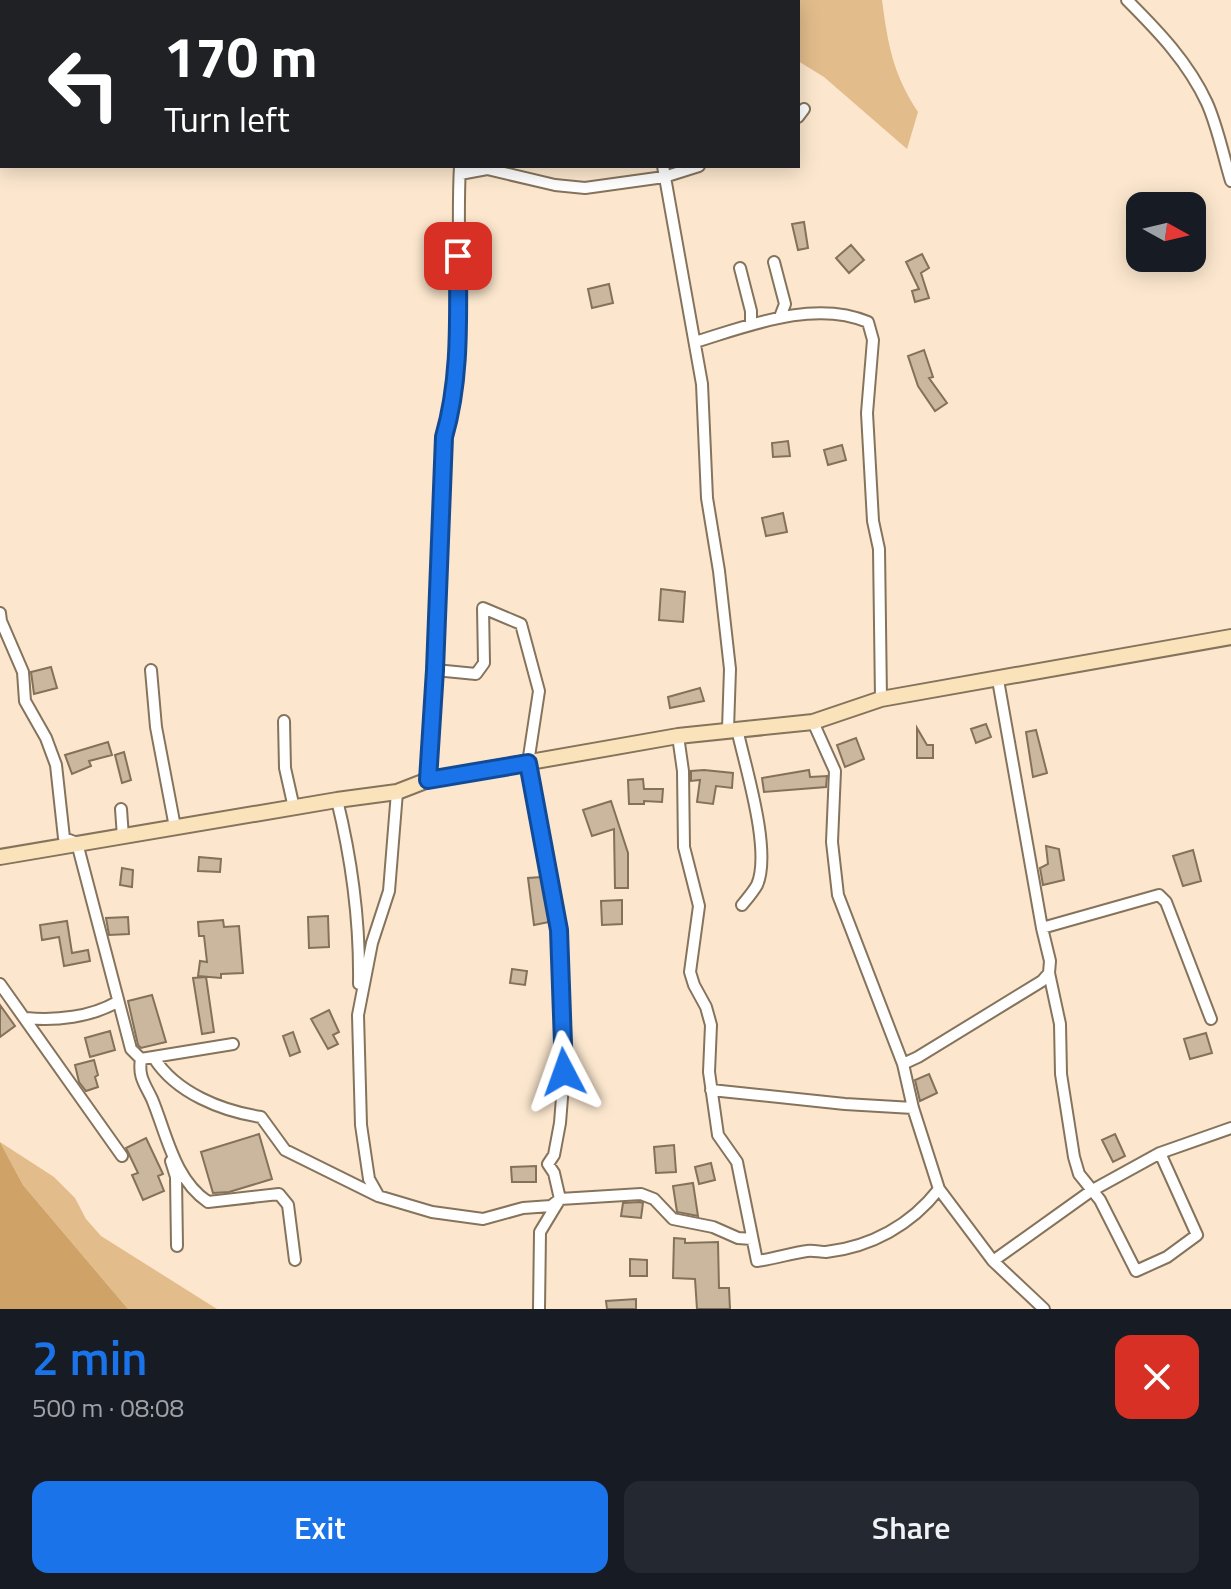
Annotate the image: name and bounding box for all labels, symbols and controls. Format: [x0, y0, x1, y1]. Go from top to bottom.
text: 170 m [164, 14, 317, 99]
icon: left [32, 32, 136, 136]
text: Turn left [164, 91, 290, 146]
north arrow [1126, 192, 1206, 272]
map controls [1126, 192, 1206, 272]
pin [424, 222, 492, 290]
icon: arrive [436, 234, 480, 278]
position arrow [522, 1030, 606, 1114]
text: 2 min [32, 1321, 147, 1394]
button: close [1115, 1335, 1199, 1419]
text: 500 m · 08:08 [32, 1388, 184, 1427]
button: Exit [32, 1481, 608, 1573]
button: Share [624, 1481, 1199, 1573]

